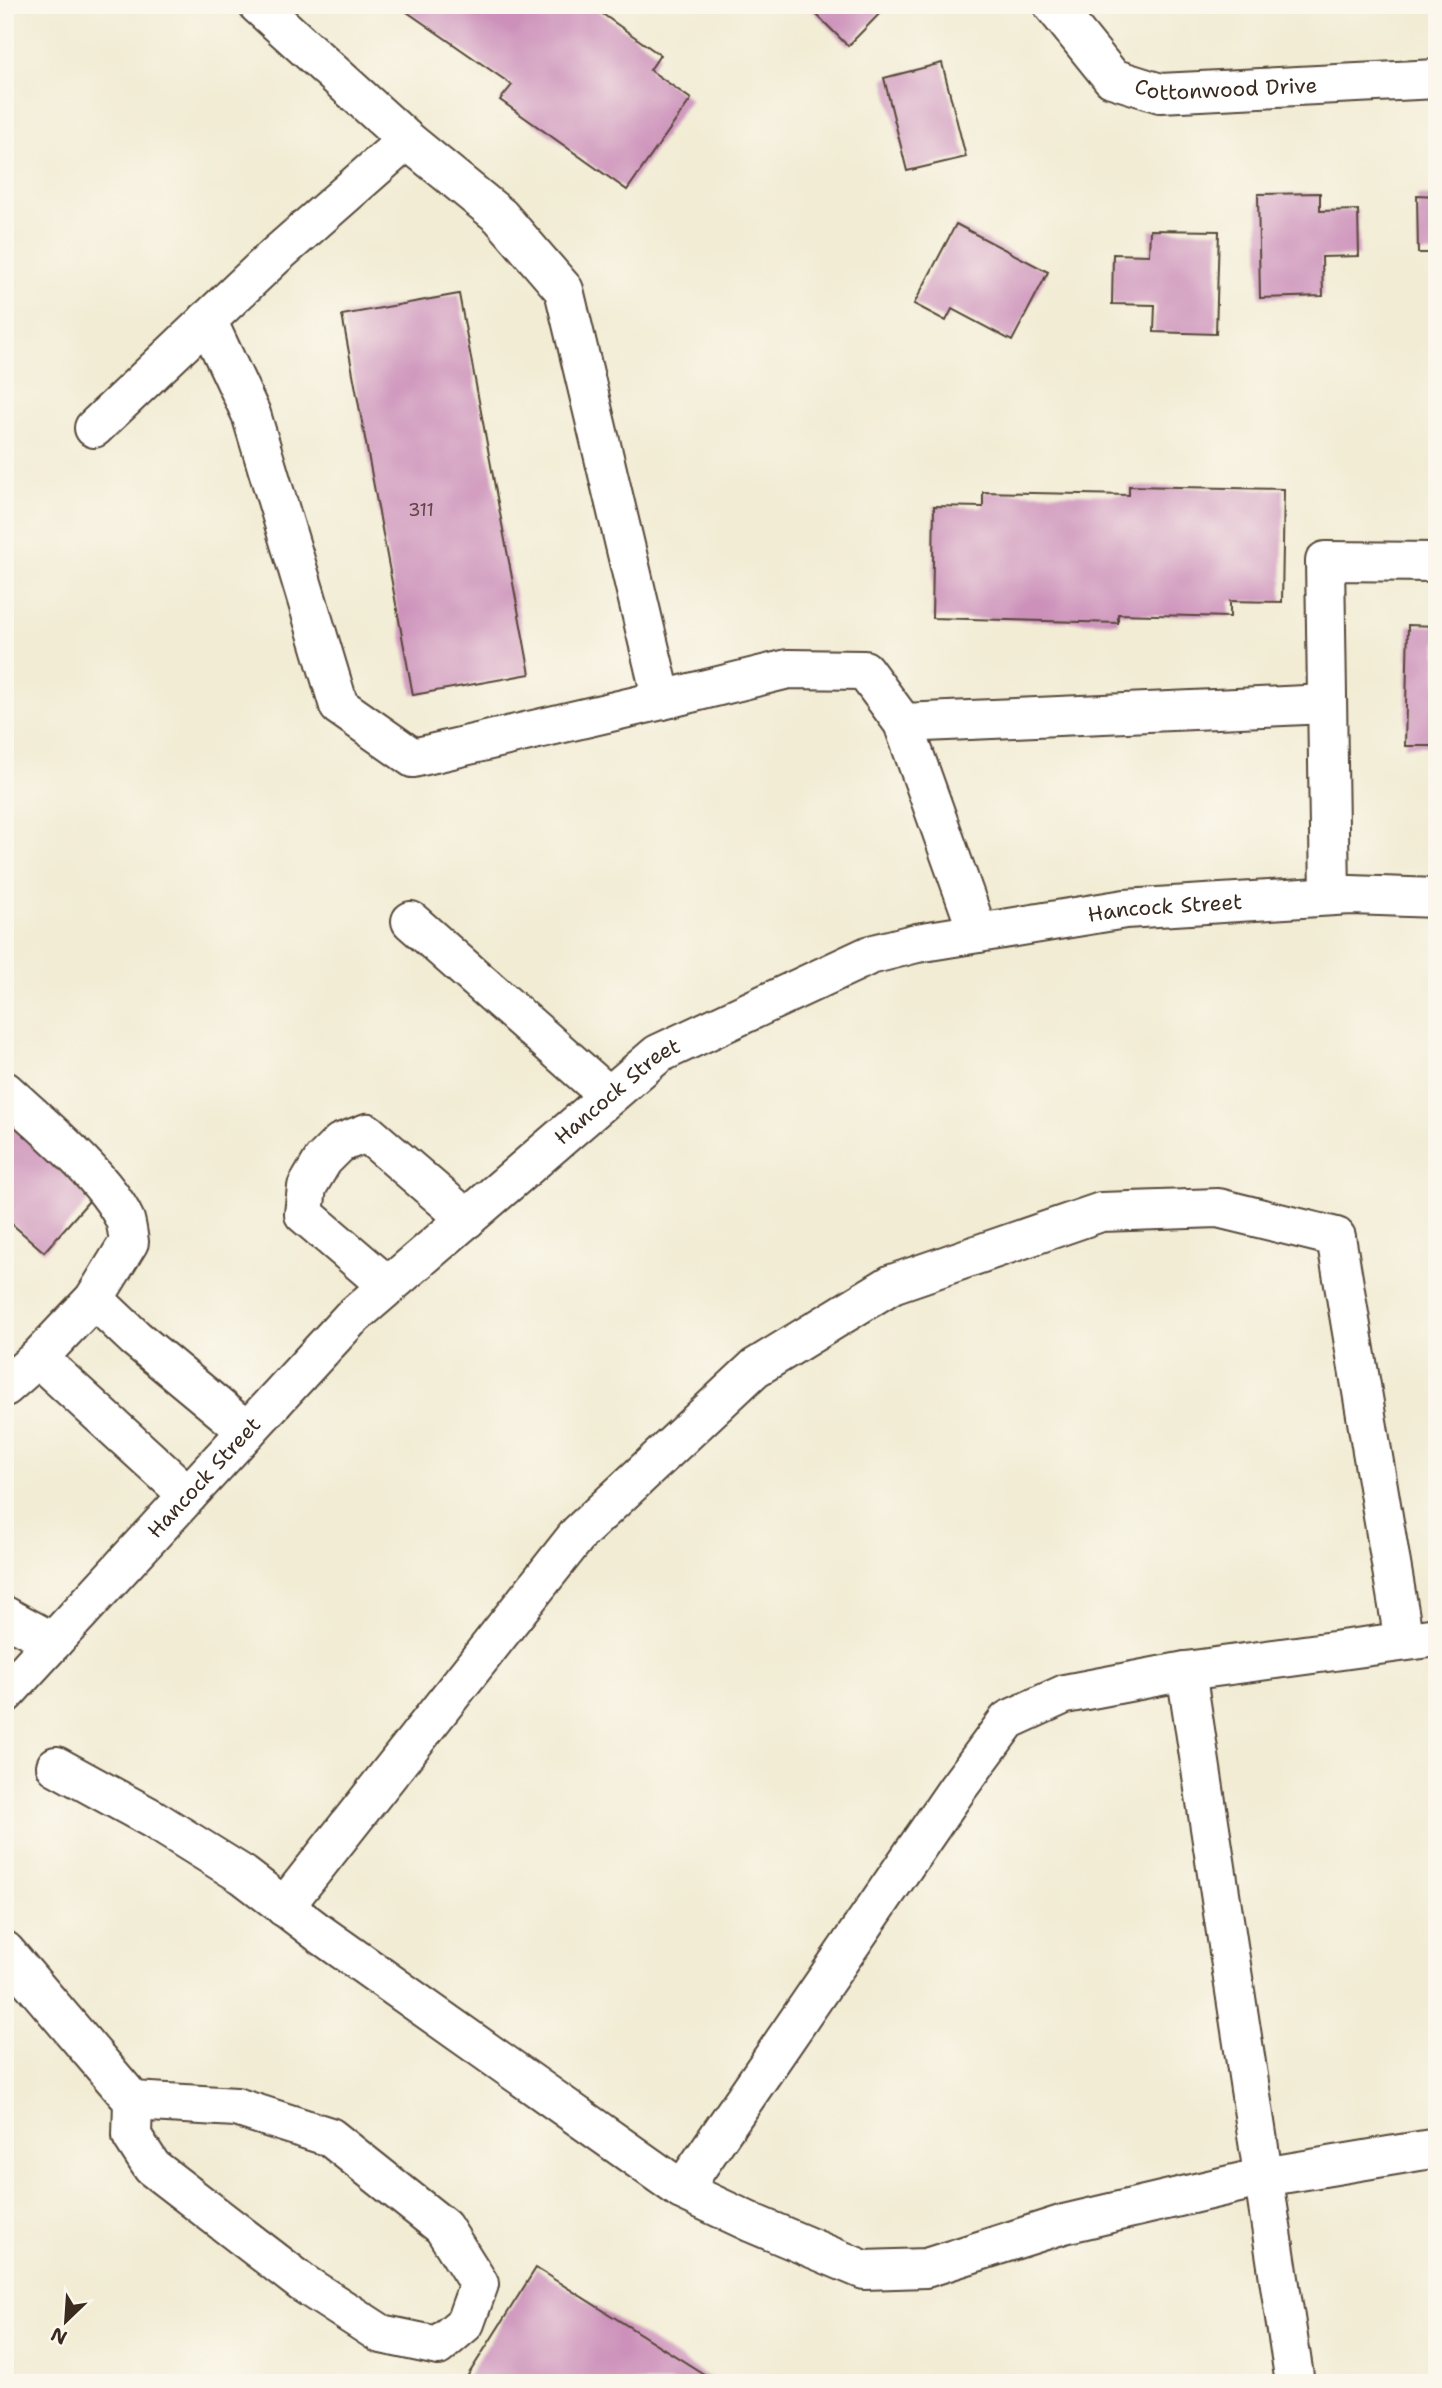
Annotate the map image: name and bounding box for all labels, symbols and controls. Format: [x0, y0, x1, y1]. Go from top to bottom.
street label: Cottonwood Drive [1131, 71, 1318, 107]
house number: 311 [408, 498, 434, 522]
street label: Hancock Street [1086, 888, 1243, 929]
street label: Hancock Street [549, 1032, 684, 1151]
street label: Hancock Street [141, 1411, 267, 1544]
north arrow [32, 2286, 102, 2356]
text: N [47, 2321, 71, 2350]

